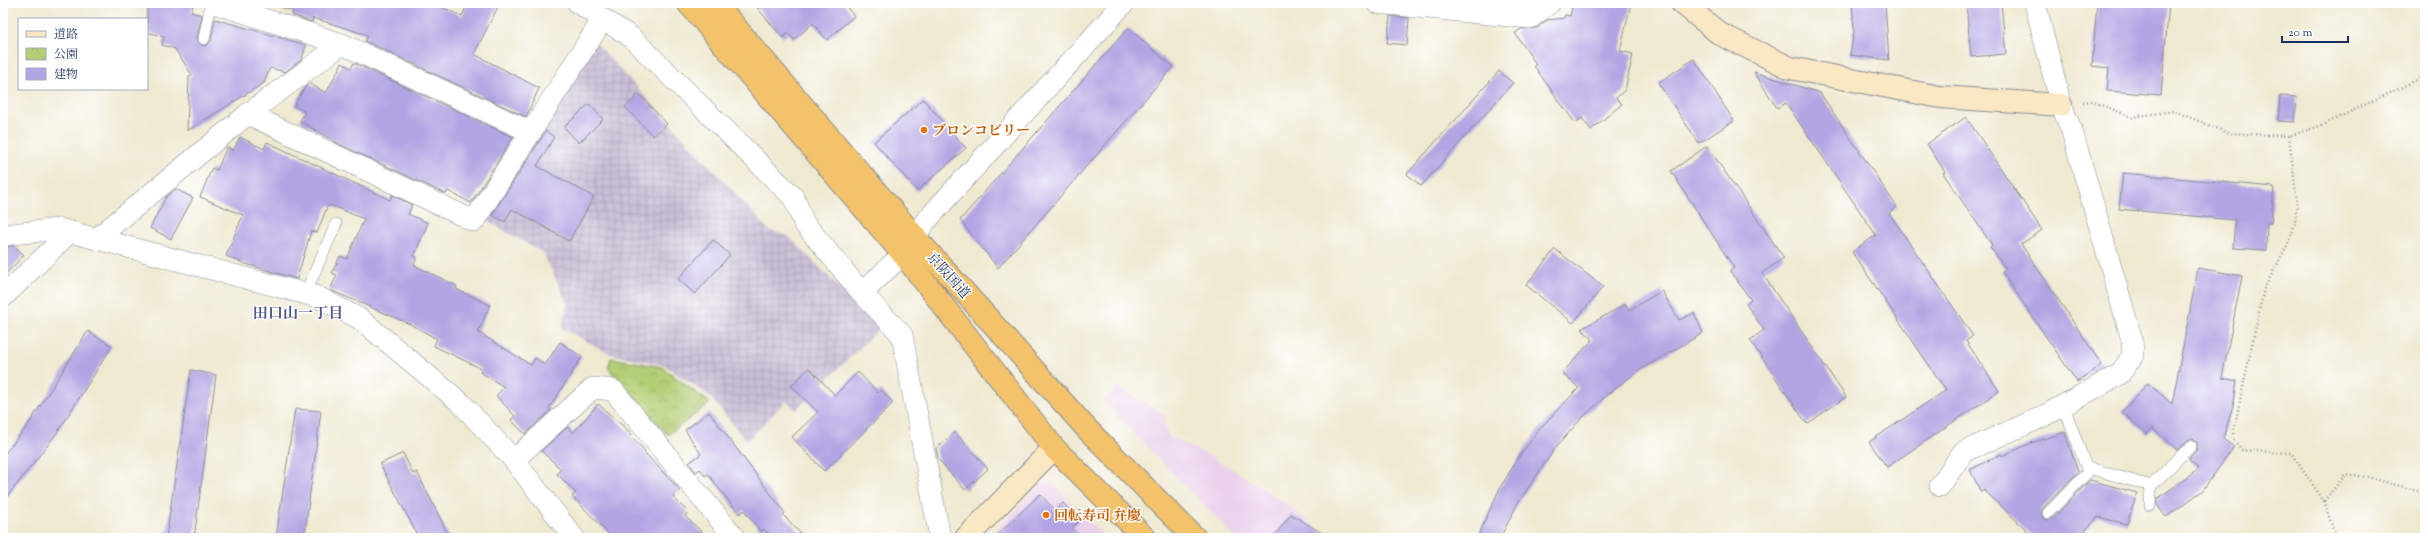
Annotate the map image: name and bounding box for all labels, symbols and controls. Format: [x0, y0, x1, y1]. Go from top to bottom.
legend [18, 18, 148, 90]
scale bar [2282, 18, 2348, 44]
text: 20 m [2288, 24, 2313, 42]
text: 道路 [54, 26, 78, 44]
text: 公園 [54, 46, 78, 64]
text: 建物 [54, 66, 78, 84]
place label: ブロンコビリー [932, 122, 1030, 142]
marker: ブロンコビリー [919, 125, 929, 135]
street label: 京阪国道 [921, 249, 974, 304]
district label: 田口山一丁目 [253, 304, 343, 325]
place label: 回転寿司 弁慶 [1054, 507, 1141, 527]
marker: 回転寿司 弁慶 [1041, 510, 1051, 520]

